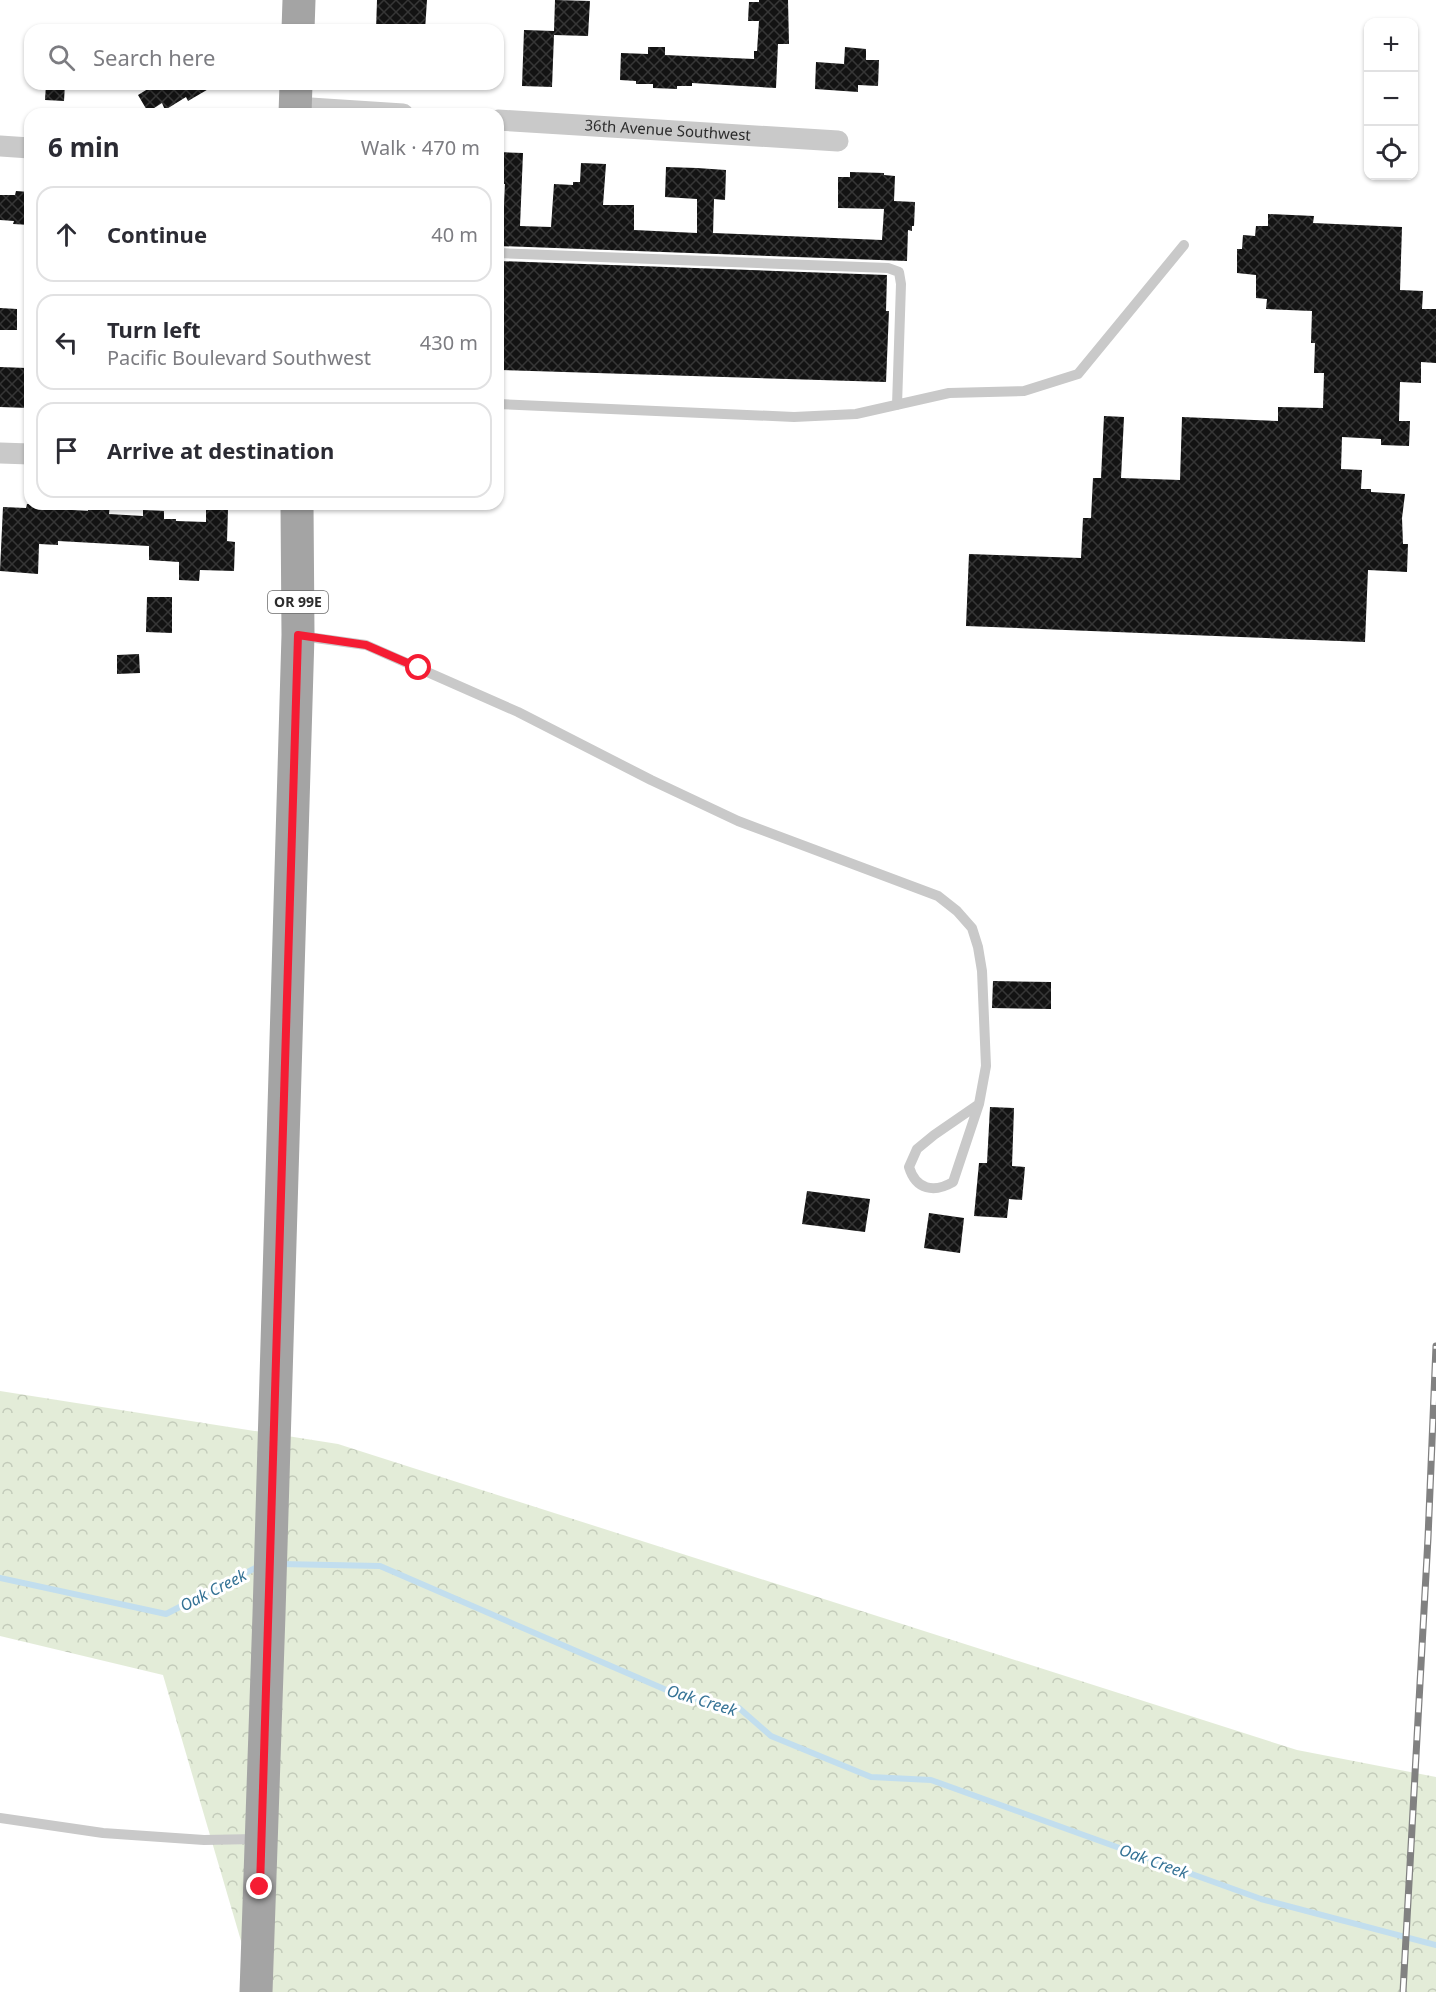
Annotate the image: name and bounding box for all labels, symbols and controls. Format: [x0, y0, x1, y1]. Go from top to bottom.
map controls [1364, 18, 1418, 180]
button: + [1364, 18, 1418, 72]
search box [24, 24, 504, 90]
icon: search [45, 41, 78, 74]
text: Search here [93, 42, 215, 72]
button: − [1364, 72, 1418, 126]
street label: 36th Avenue Southwest [584, 114, 752, 145]
button: locate [1364, 126, 1418, 180]
text: 6 min [48, 129, 120, 165]
text: Walk · 470 m [361, 134, 480, 161]
icon: ahead [50, 218, 83, 251]
text: Continue [107, 219, 207, 249]
text: 40 m [431, 221, 478, 248]
text: Turn left [107, 314, 201, 344]
icon: left [50, 326, 83, 359]
text: 430 m [420, 329, 478, 356]
text: Pacific Boulevard Southwest [107, 344, 371, 371]
icon: arrive [50, 434, 83, 467]
text: Arrive at destination [107, 435, 334, 465]
road number: OR 99E [268, 591, 328, 613]
route start [405, 654, 431, 680]
water label: Oak Creek [176, 1563, 251, 1616]
water label: Oak Creek [664, 1679, 741, 1721]
water label: Oak Creek [1116, 1838, 1193, 1884]
route end [246, 1873, 272, 1899]

